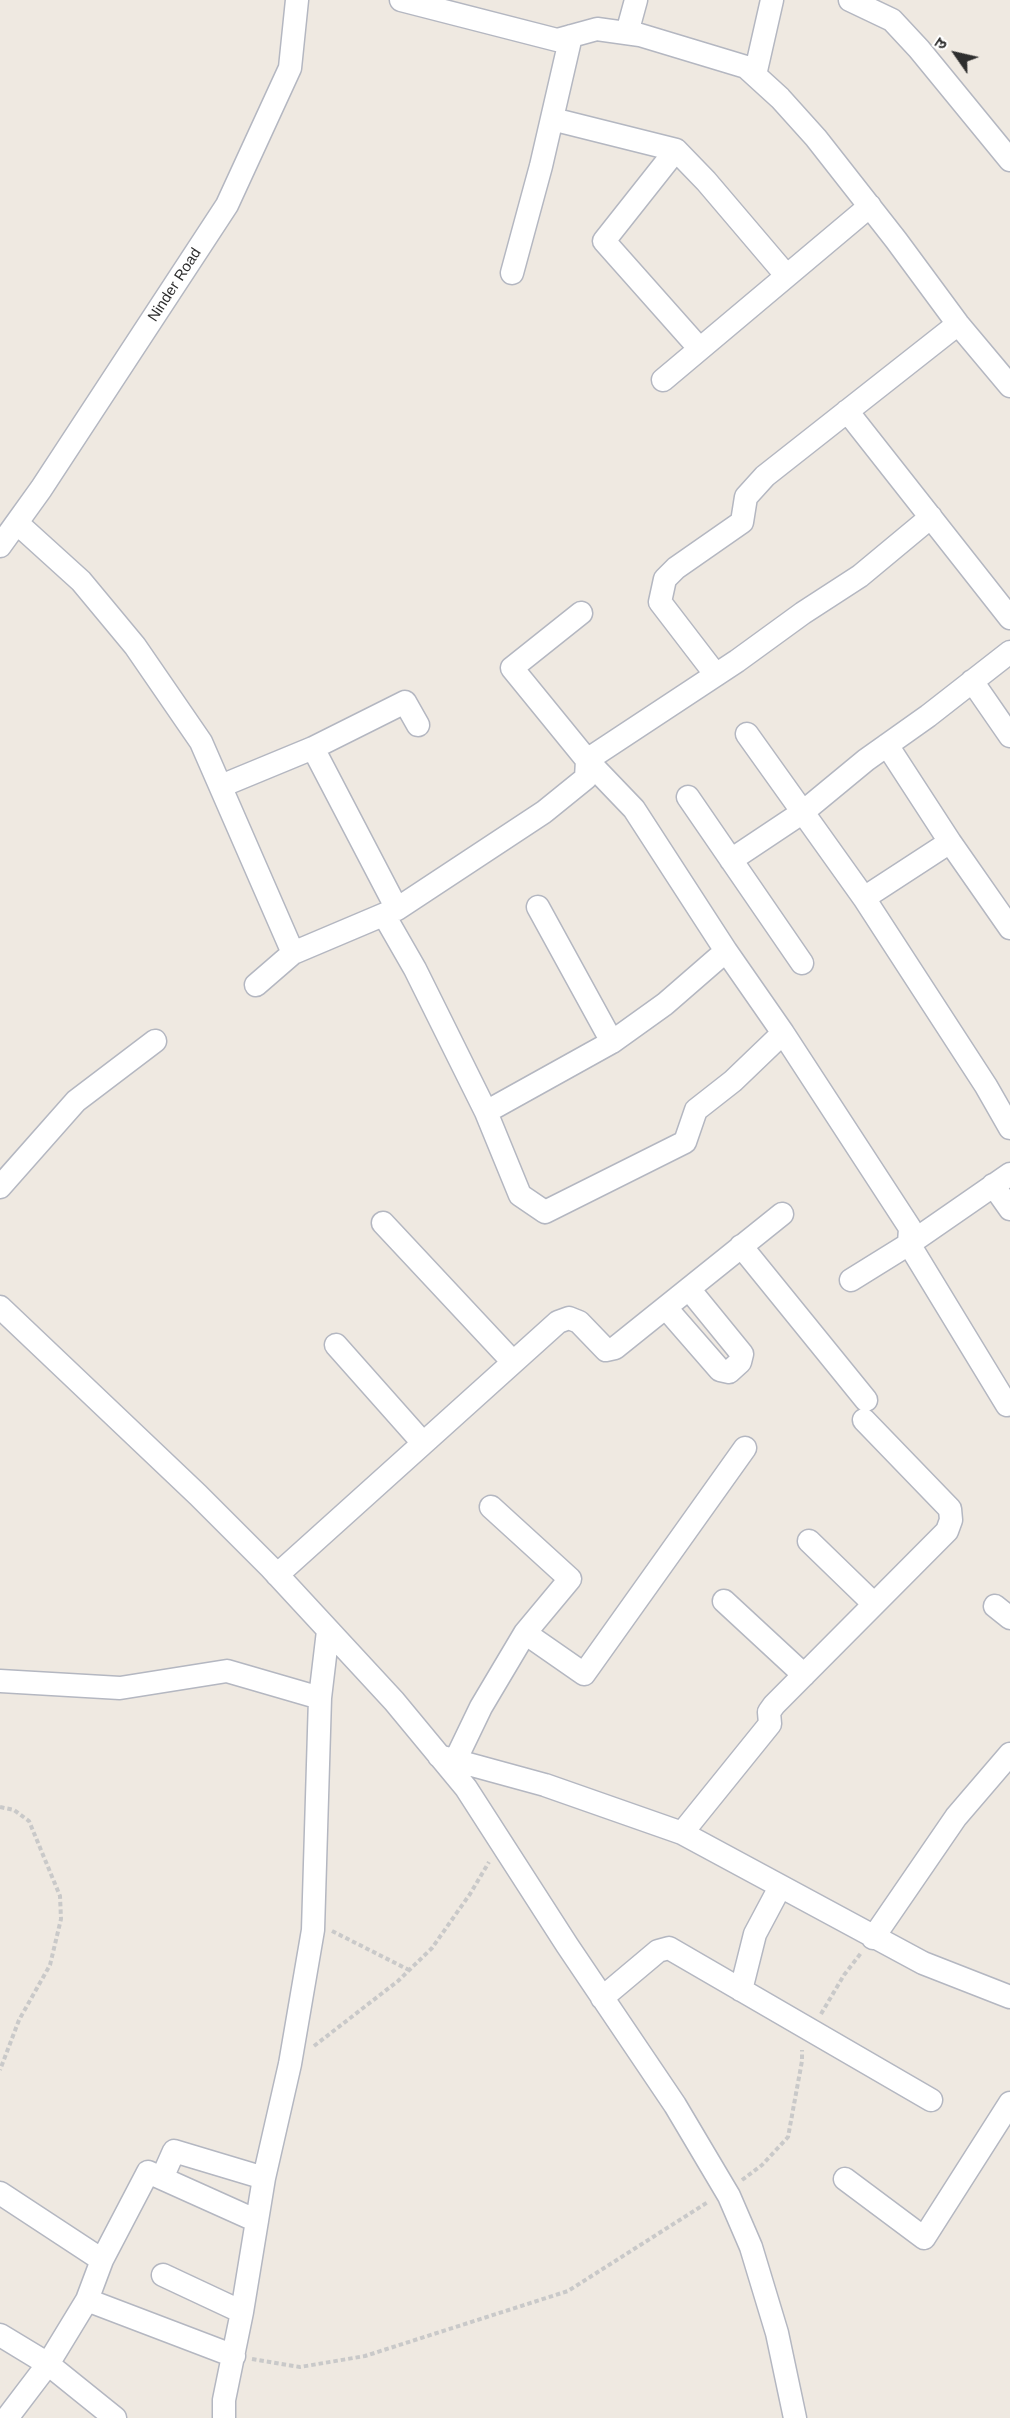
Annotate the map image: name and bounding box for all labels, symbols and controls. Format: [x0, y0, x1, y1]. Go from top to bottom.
north arrow [926, 24, 986, 84]
text: उ [931, 35, 950, 52]
street label: Ninder Road [145, 245, 205, 325]

